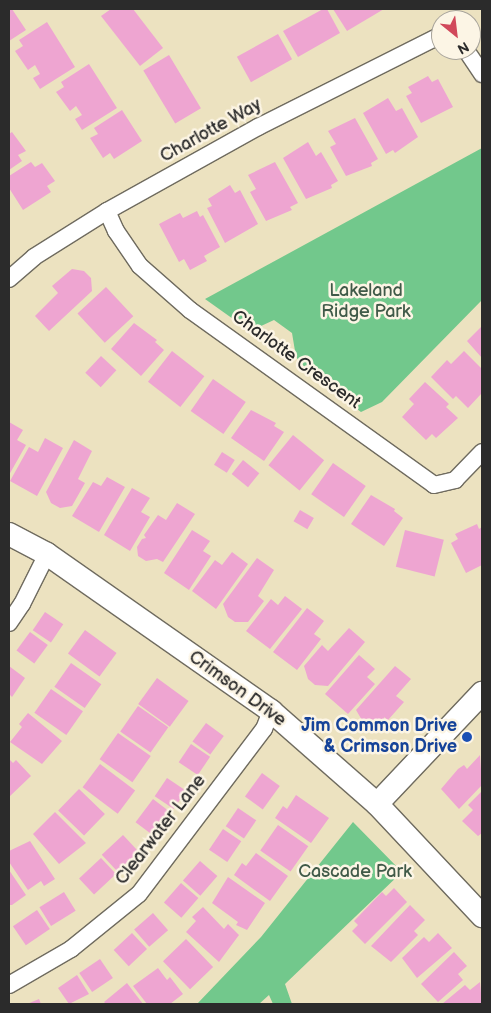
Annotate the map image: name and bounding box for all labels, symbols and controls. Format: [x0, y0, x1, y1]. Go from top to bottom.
north arrow [431, 10, 481, 60]
text: N [454, 38, 472, 58]
street label: Charlotte Way [156, 94, 266, 168]
park label: Lakeland Ridge Park [321, 281, 411, 324]
street label: Charlotte Crescent [227, 306, 365, 414]
street label: Crimson Drive [184, 647, 290, 731]
place label: Jim Common Drive & Crimson Drive [301, 716, 457, 759]
marker: Jim Common Drive & Crimson Drive [461, 731, 473, 743]
street label: Clearwater Lane [111, 771, 211, 889]
park label: Cascade Park [298, 861, 412, 883]

